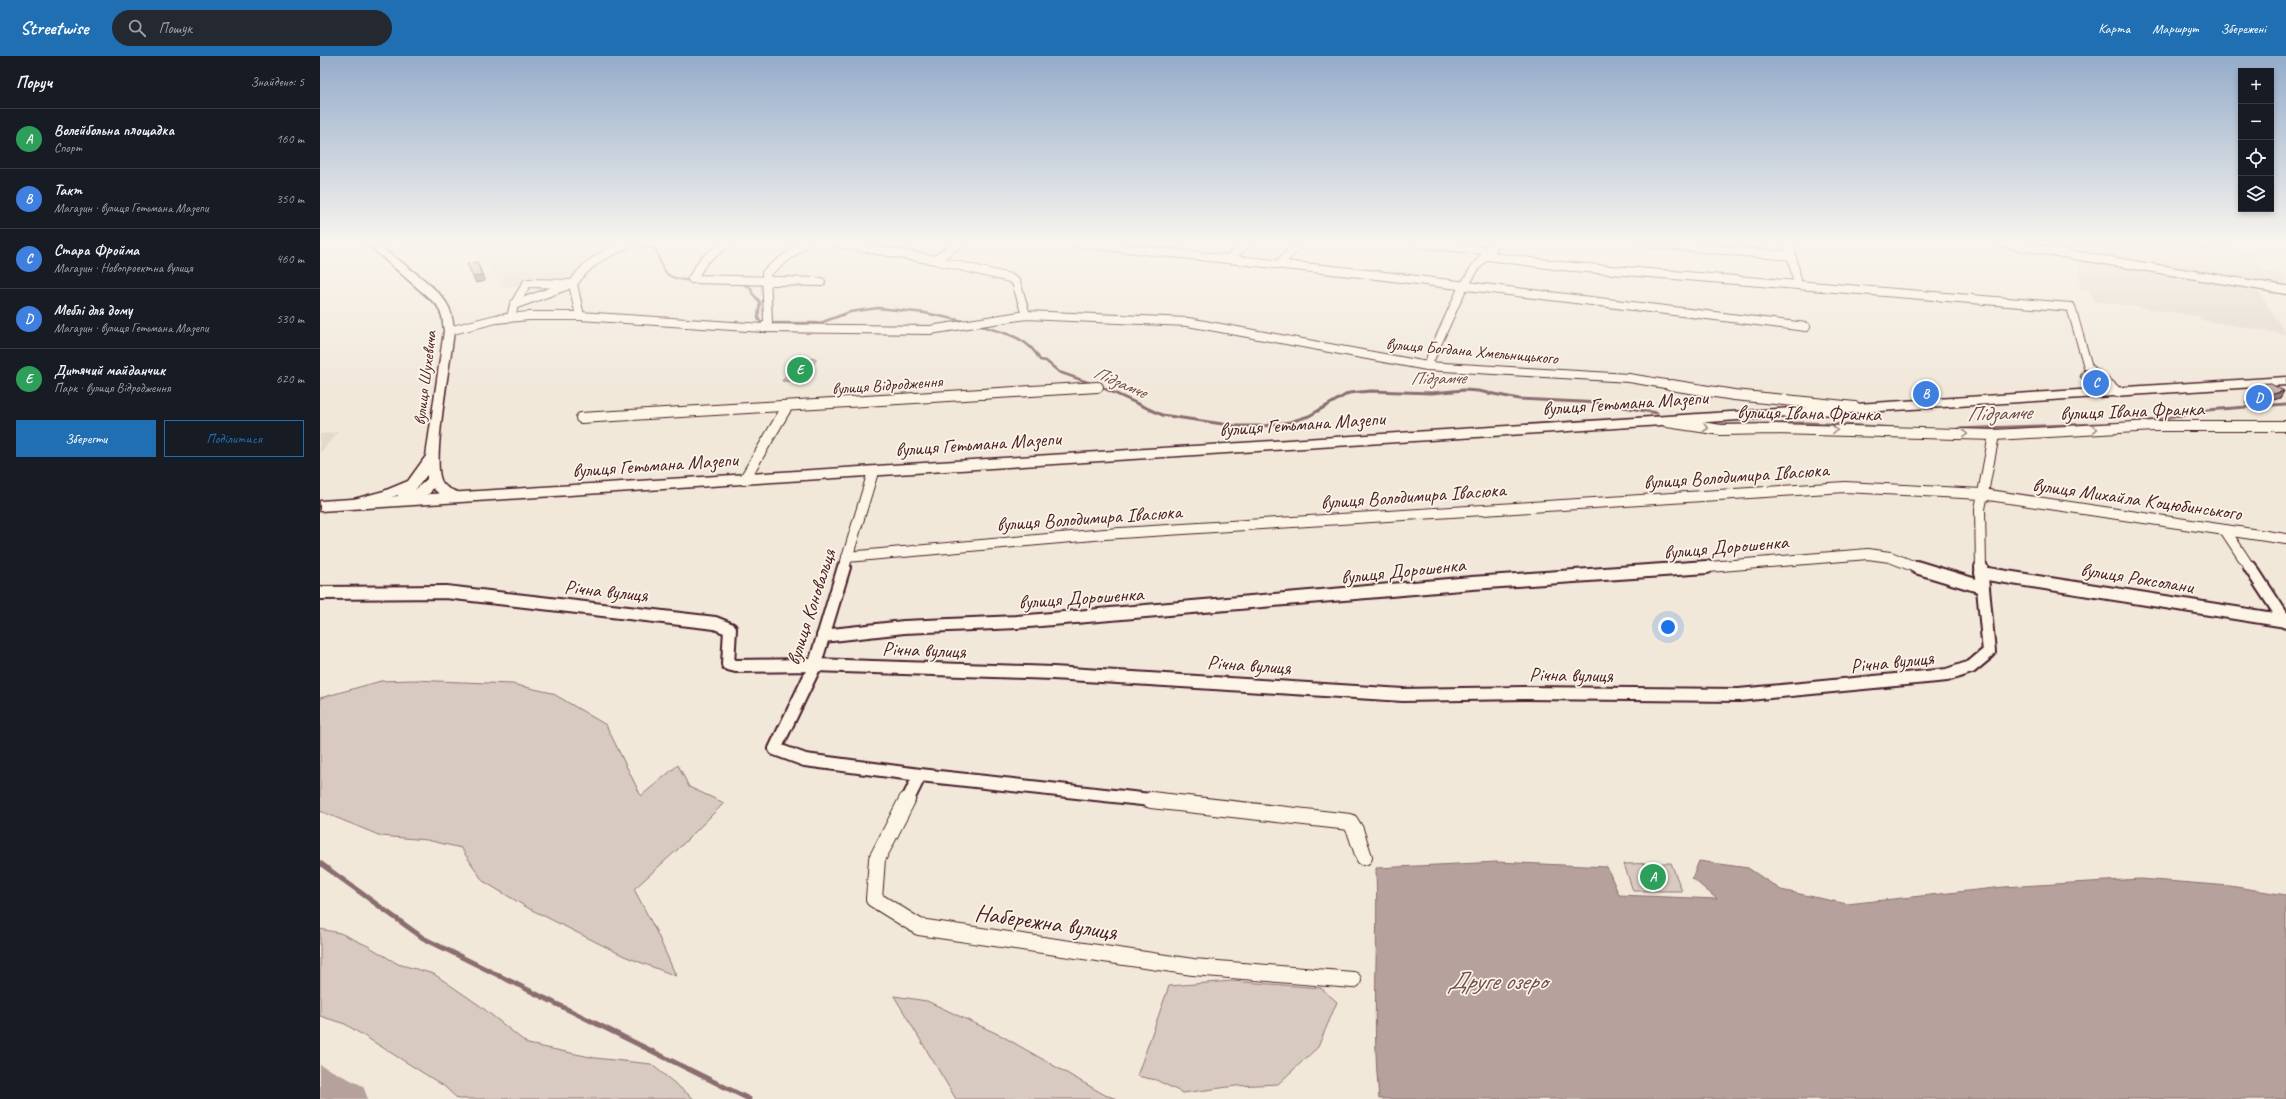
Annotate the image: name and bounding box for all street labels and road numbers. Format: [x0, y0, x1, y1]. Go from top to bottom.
street label: вулиця Шухевича [409, 328, 441, 426]
street label: вулиця Богдана Хмельницького [1385, 333, 1560, 369]
street label: вулиця Відродження [831, 371, 944, 399]
street label: вулиця Гетьмана Мазепи [1541, 385, 1710, 421]
street label: вулиця Івана Франка [2060, 396, 2206, 426]
street label: вулиця Івана Франка [1737, 399, 1882, 427]
street label: вулиця Гетьмана Мазепи [1218, 406, 1387, 442]
street label: вулиця Гетьмана Мазепи [894, 426, 1063, 462]
street label: вулиця Гетьмана Мазепи [571, 447, 740, 483]
street label: вулиця Володимира Івасюка [1643, 457, 1831, 495]
street label: вулиця Михайла Коцюбинського [2031, 472, 2244, 526]
street label: вулиця Володимира Івасюка [1320, 477, 1508, 515]
street label: вулиця Володимира Івасюка [996, 499, 1184, 537]
street label: вулиця Дорошенка [1663, 529, 1791, 565]
street label: вулиця Коновальця [781, 545, 842, 668]
street label: вулиця Дорошенка [1340, 552, 1468, 590]
street label: вулиця Роксолани [2079, 557, 2197, 600]
street label: Річна вулиця [563, 574, 650, 608]
street label: вулиця Дорошенка [1018, 581, 1145, 615]
street label: Річна вулиця [882, 636, 967, 664]
street label: Річна вулиця [1849, 645, 1936, 679]
street label: Річна вулиця [1206, 650, 1292, 680]
street label: Річна вулиця [1529, 662, 1614, 688]
street label: Набережна вулиця [973, 897, 1120, 947]

